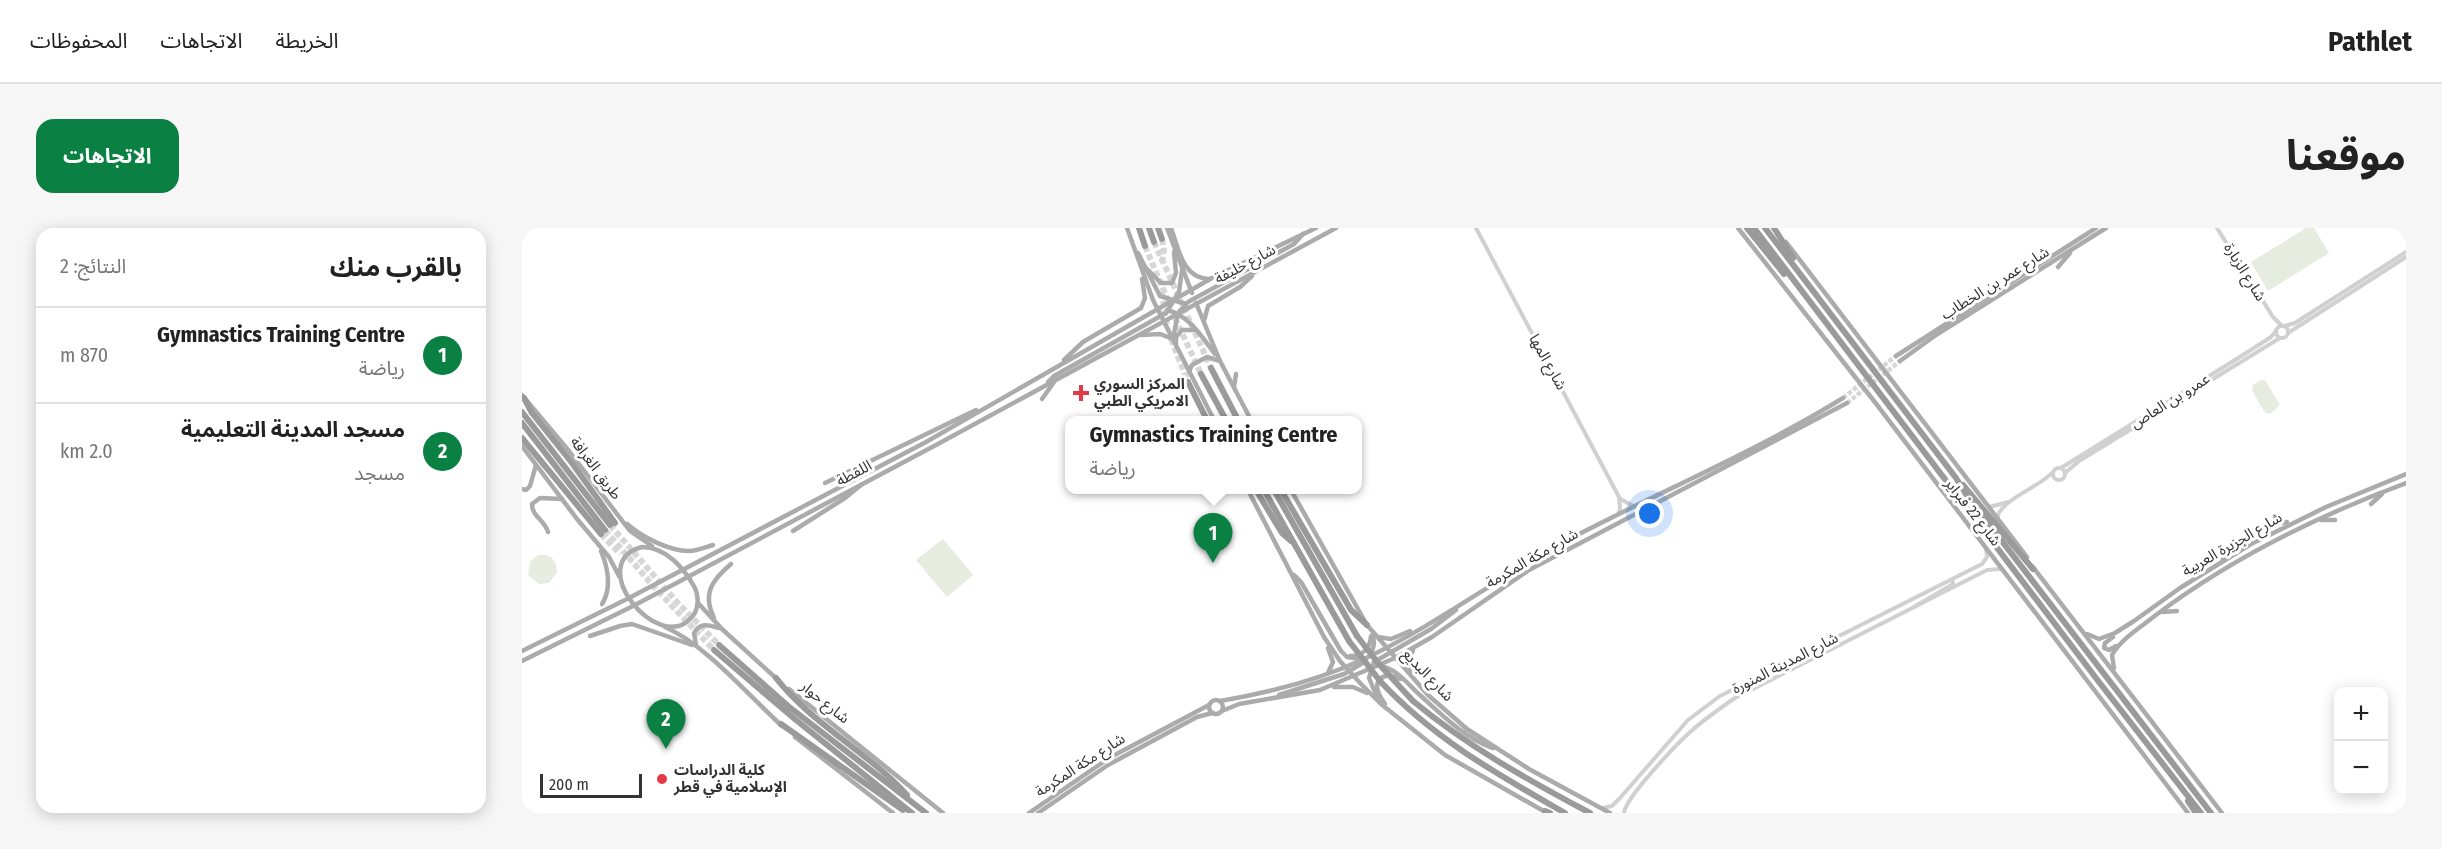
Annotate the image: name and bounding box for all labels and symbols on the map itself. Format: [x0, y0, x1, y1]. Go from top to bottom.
street label: شارع خليفة [1211, 240, 1280, 290]
street label: شارع الزبارة [2218, 240, 2270, 306]
street label: شارع عمر بن الخطاب [1938, 242, 2054, 326]
street label: شارع المها [1523, 331, 1571, 395]
street label: عمرو بن العاص [2127, 369, 2213, 433]
place label: المركز السوري الامريكي الطبي [1094, 375, 1188, 412]
marker: المركز السوري الامريكي الطبي [1072, 384, 1090, 402]
street label: طريق الغرافة [566, 433, 626, 504]
street label: اللقطة [833, 456, 875, 490]
street label: شارع 22 فبراير [1938, 474, 2005, 551]
your location [1635, 499, 1664, 528]
street label: شارع الجزيرة العربية [2179, 508, 2287, 582]
pin: 1 [1194, 514, 1232, 563]
street label: شارع مكة المكرمة [1483, 524, 1583, 594]
street label: شارع المدينة المنورة [1729, 628, 1843, 700]
street label: شارع البديع [1397, 645, 1457, 707]
street label: شارع حوار [794, 676, 853, 730]
pin: 2 [646, 700, 686, 749]
street label: شارع مكة المكرمة [1032, 729, 1130, 803]
place label: كلية الدراسات الإسلامية في قطر [673, 761, 787, 798]
scale bar [540, 771, 642, 798]
marker: كلية الدراسات الإسلامية في قطر [655, 772, 669, 786]

